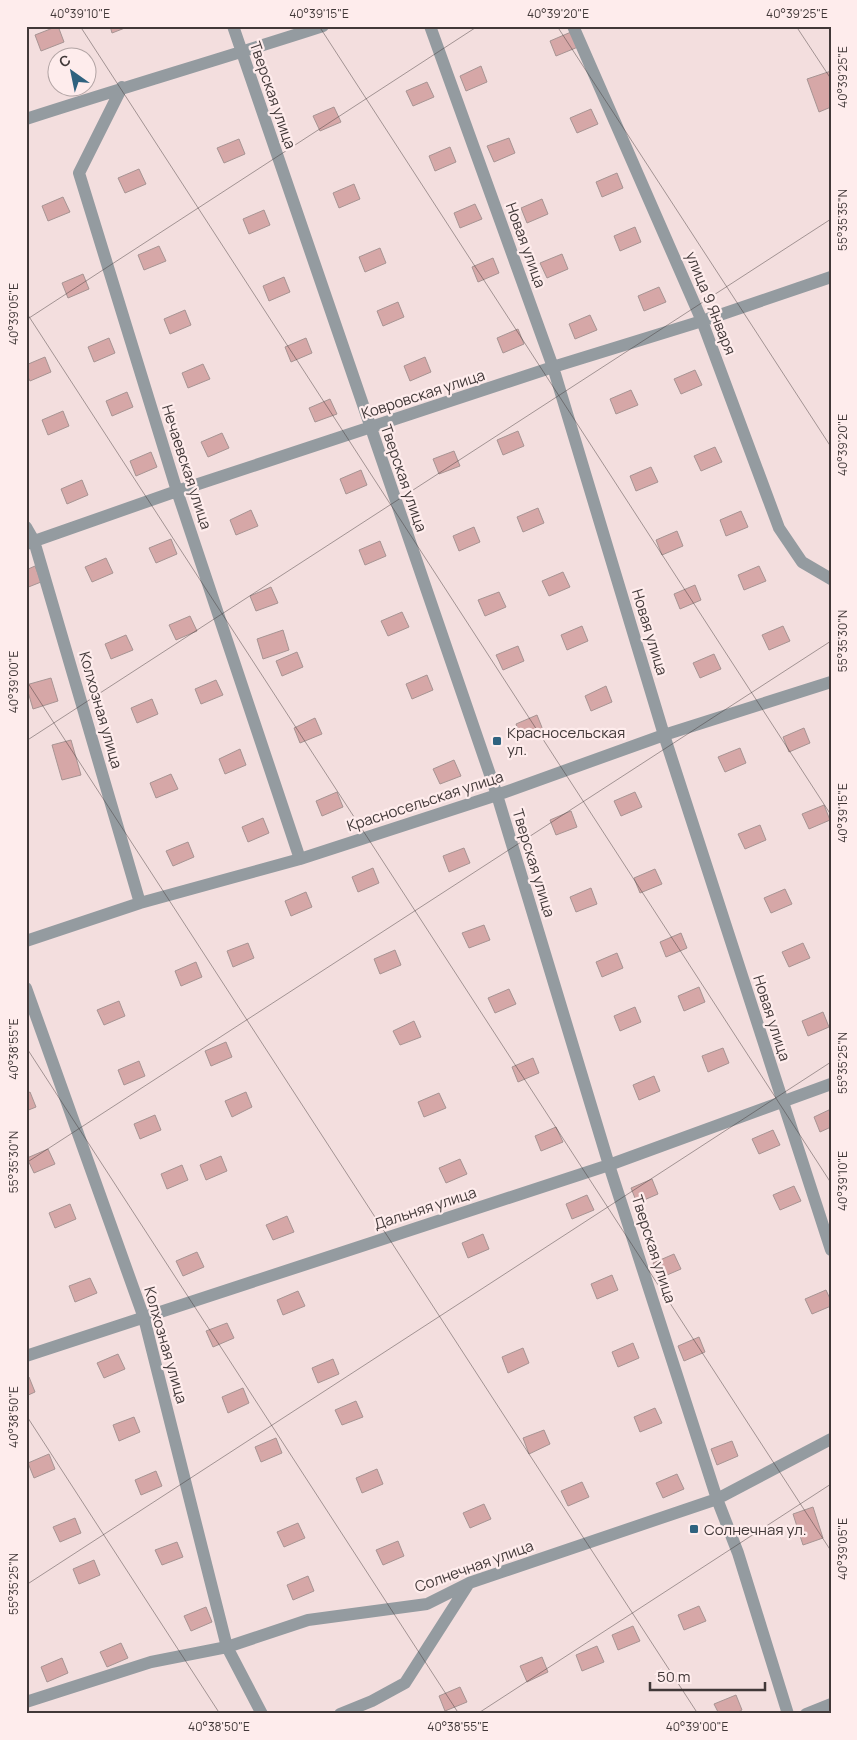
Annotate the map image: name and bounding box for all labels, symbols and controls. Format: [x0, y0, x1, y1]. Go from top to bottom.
text: 40°39'10"E [50, 5, 110, 22]
text: 40°39'15"E [289, 5, 349, 22]
text: 40°39'20"E [527, 5, 589, 22]
text: 40°39'25"E [766, 5, 828, 22]
street label: Тверская улица [245, 38, 301, 152]
text: 40°39'25"E [834, 46, 851, 108]
north arrow [48, 48, 98, 98]
text: С [55, 50, 74, 71]
text: 55°35'35"N [834, 189, 851, 251]
street label: Новая улица [501, 200, 551, 290]
street label: улица 9 Января [681, 248, 741, 358]
text: 40°39'05"E [5, 283, 22, 345]
street label: Ковровская улица [359, 364, 487, 424]
street label: Нечаевская улица [157, 402, 217, 532]
text: 40°39'20"E [834, 414, 851, 476]
street label: Тверская улица [376, 421, 432, 535]
street label: Новая улица [627, 586, 673, 678]
text: 55°35'30"N [834, 610, 851, 672]
street label: Колхозная улица [74, 649, 128, 771]
text: 40°39'00"E [5, 651, 22, 713]
place label: Красносельская ул. [507, 722, 625, 760]
marker: Красносельская ул. [491, 735, 503, 747]
street label: Красносельская улица [344, 766, 506, 836]
text: 40°39'15"E [834, 783, 851, 843]
street label: Тверская улица [508, 806, 560, 920]
street label: Новая улица [748, 972, 796, 1064]
text: 40°38'55"E [5, 1018, 22, 1080]
text: 55°35'25"N [834, 1032, 851, 1094]
text: 55°35'30"N [5, 1131, 22, 1193]
text: 40°39'10"E [834, 1151, 851, 1211]
street label: Дальняя улица [371, 1182, 479, 1234]
street label: Тверская улица [627, 1192, 681, 1306]
street label: Колхозная улица [139, 1284, 193, 1406]
text: 40°38'50"E [5, 1386, 22, 1448]
text: 40°39'05"E [834, 1518, 851, 1580]
place label: Солнечная ул. [704, 1519, 807, 1540]
marker: Солнечная ул. [688, 1523, 700, 1535]
street label: Солнечная улица [412, 1535, 536, 1597]
text: 55°35'25"N [5, 1553, 22, 1615]
scale bar [650, 1660, 764, 1692]
text: 50 m [657, 1666, 691, 1687]
text: 40°38'50"E [188, 1718, 250, 1735]
text: 40°38'55"E [427, 1718, 489, 1735]
text: 40°39'00"E [666, 1718, 728, 1735]

